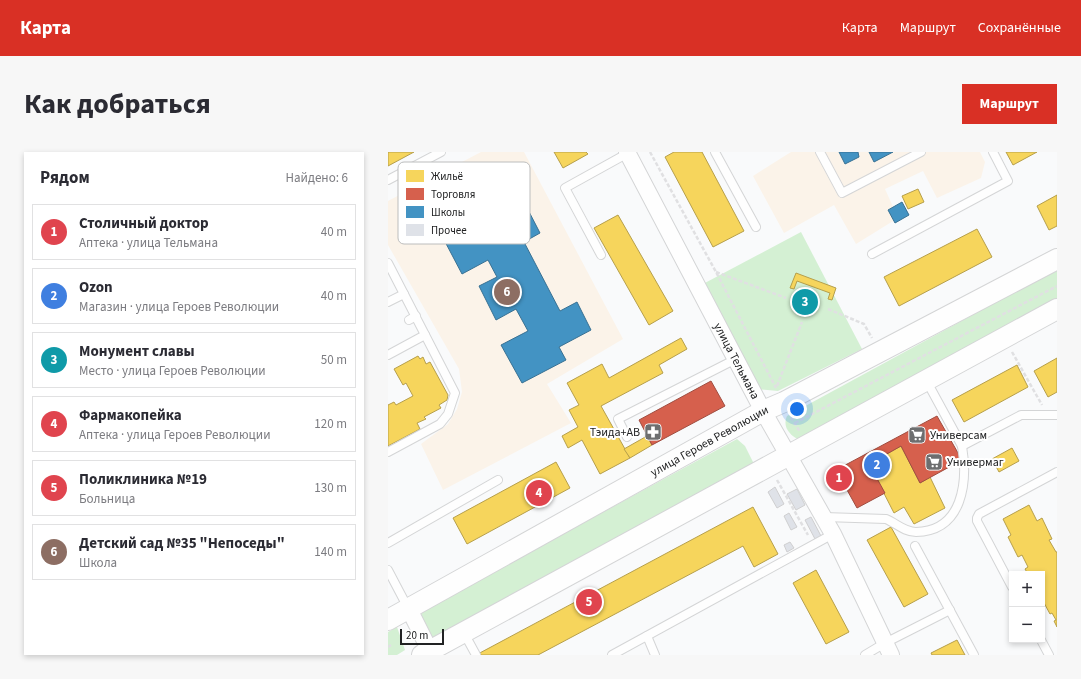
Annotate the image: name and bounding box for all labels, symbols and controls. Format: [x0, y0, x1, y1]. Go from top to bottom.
text: Карта [20, 15, 71, 42]
text: Карта [842, 18, 878, 38]
text: Маршрут [900, 18, 956, 38]
text: Сохранённые [978, 18, 1061, 38]
text: Как добраться [24, 84, 211, 124]
button: Маршрут [962, 84, 1057, 124]
legend [398, 162, 530, 244]
text: Рядом [40, 166, 90, 190]
text: Найдено: 6 [286, 169, 348, 187]
text: Жильё [431, 169, 464, 184]
text: Торговля [431, 187, 475, 202]
text: Школы [431, 205, 465, 220]
text: Столичный доктор [79, 213, 209, 234]
text: 1 [51, 223, 57, 241]
text: 40 m [321, 223, 347, 241]
text: Прочее [431, 223, 467, 238]
text: Аптека · улица Тельмана [79, 234, 218, 252]
text: Ozon [79, 277, 113, 298]
pin: 6 [494, 277, 520, 307]
text: 2 [51, 287, 57, 305]
text: 40 m [321, 287, 347, 305]
pin: 3 [792, 287, 818, 317]
text: Магазин · улица Героев Революции [79, 298, 279, 316]
street label: улица Тельмана [710, 320, 764, 402]
text: Монумент славы [79, 341, 195, 362]
text: 3 [51, 351, 57, 369]
text: 50 m [321, 351, 347, 369]
text: Место · улица Героев Революции [79, 362, 266, 380]
your location [787, 399, 807, 419]
street label: улица Героев Революции [647, 401, 771, 481]
text: Фармакопейка [79, 405, 182, 426]
text: 4 [51, 415, 57, 433]
text: 120 m [314, 415, 347, 433]
pharmacy icon: Тэида+АВ [643, 422, 663, 442]
place label: Тэида+АВ [590, 424, 640, 441]
supermarket icon: Универсам [907, 425, 927, 445]
text: Аптека · улица Героев Революции [79, 426, 271, 444]
place label: Универсам [930, 427, 987, 444]
pin: 2 [864, 450, 890, 480]
supermarket icon: Универмаг [924, 452, 944, 472]
place label: Универмаг [947, 454, 1004, 471]
pin: 1 [826, 463, 852, 493]
text: Поликлиника №19 [79, 469, 207, 490]
pin: 4 [526, 478, 552, 508]
text: 5 [51, 479, 57, 497]
text: 130 m [314, 479, 347, 497]
text: Больница [79, 490, 135, 508]
text: Детский сад №35 "Непоседы" [79, 533, 285, 554]
text: 6 [51, 543, 57, 561]
text: 140 m [314, 543, 347, 561]
text: Школа [79, 554, 117, 572]
map controls [1009, 571, 1045, 643]
button: + [1009, 571, 1045, 607]
pin: 5 [576, 587, 602, 617]
button: − [1009, 607, 1045, 643]
scale bar [400, 627, 444, 646]
text: 20 m [406, 628, 428, 643]

